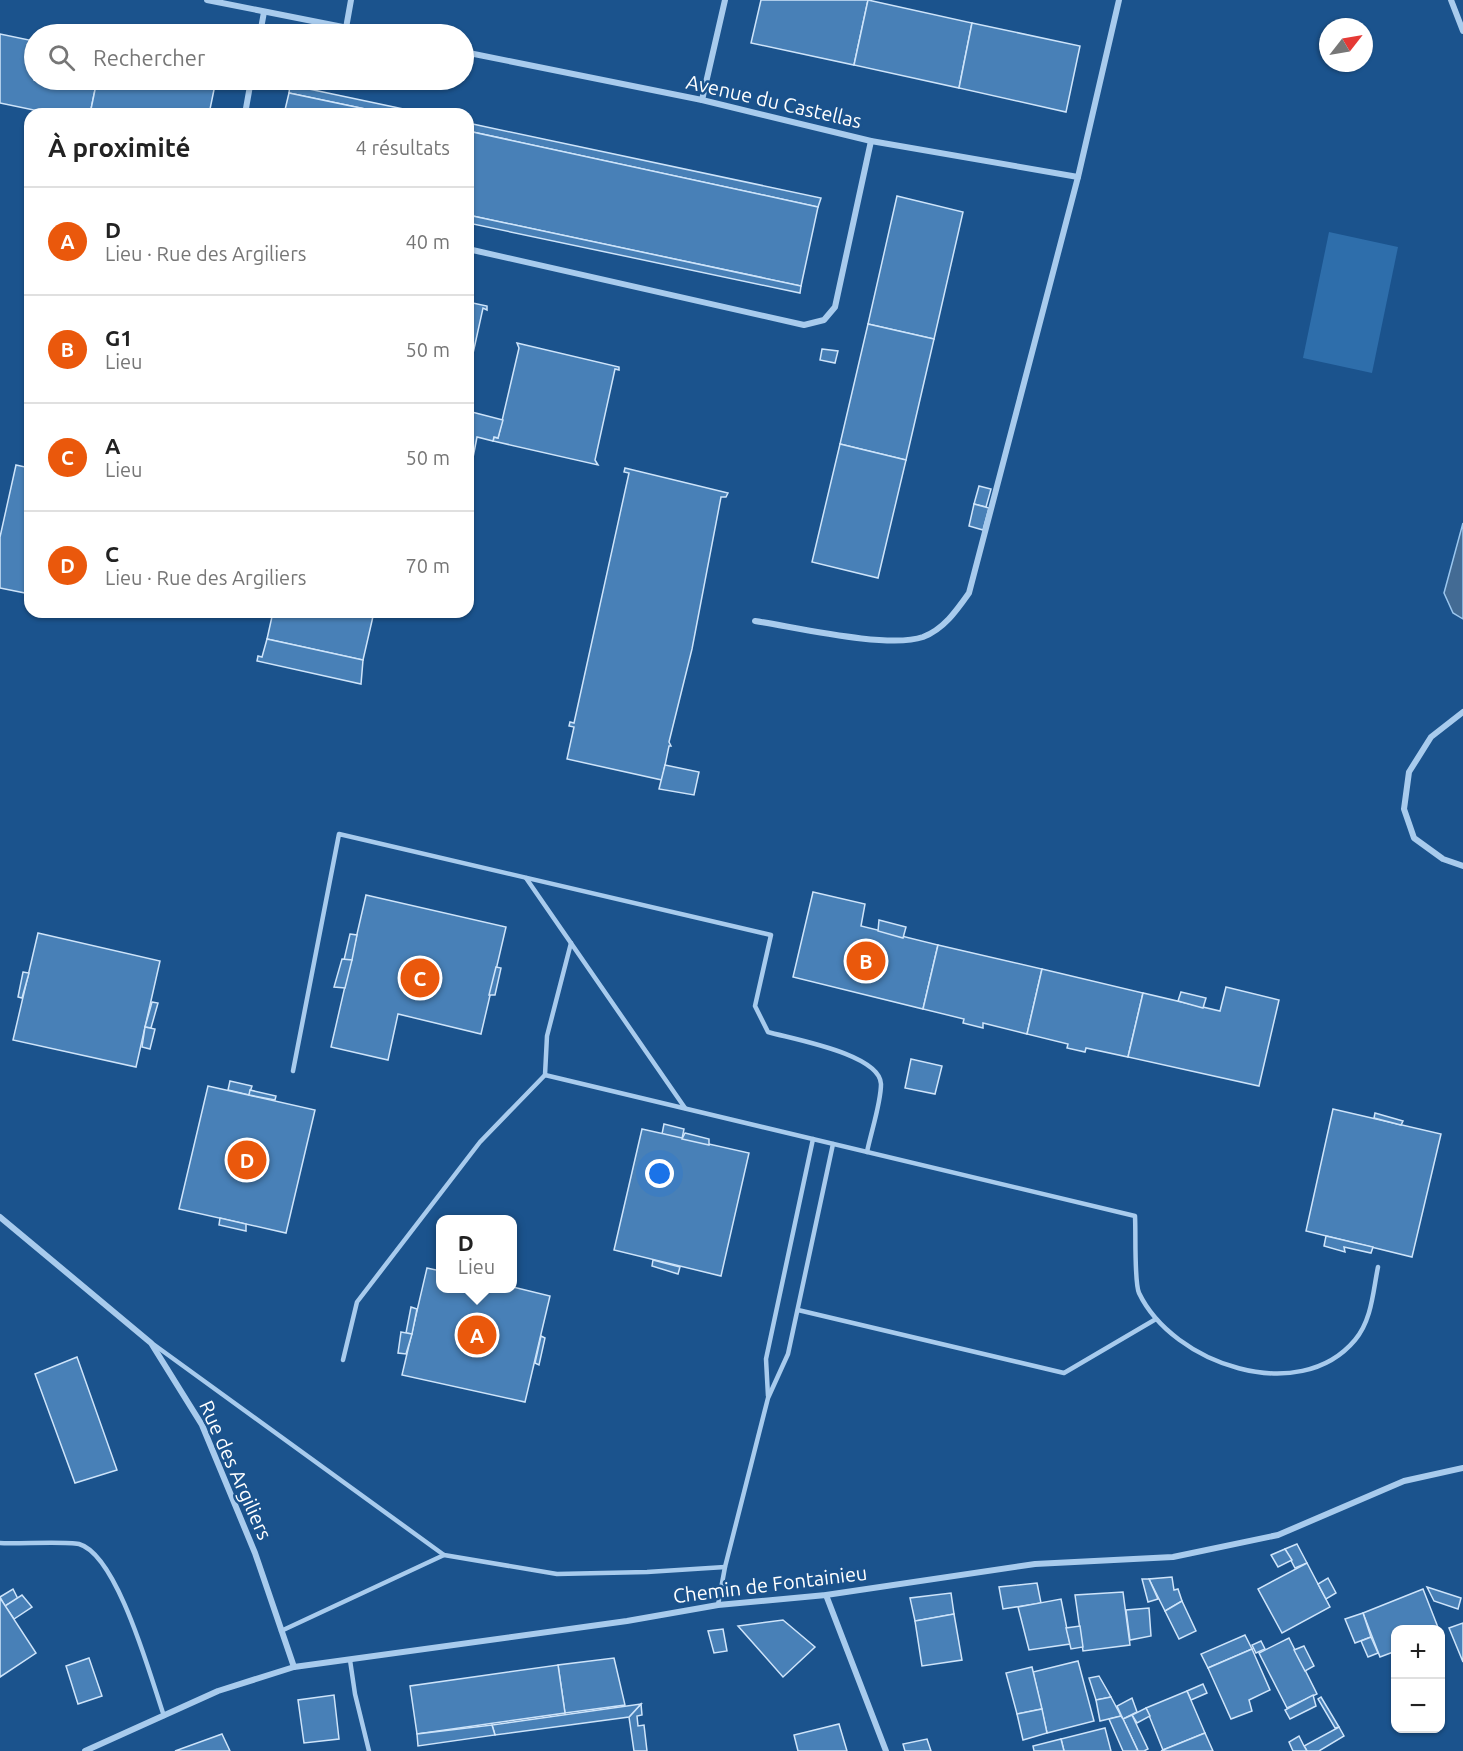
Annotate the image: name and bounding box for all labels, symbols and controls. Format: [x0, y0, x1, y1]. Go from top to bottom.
north arrow [1319, 18, 1373, 72]
search box [24, 24, 474, 90]
icon: search [45, 41, 78, 74]
text: Rechercher [93, 45, 205, 70]
street label: Avenue du Castellas [684, 70, 864, 132]
text: À proximité [48, 133, 190, 162]
text: 4 résultats [356, 136, 450, 159]
text: D [105, 217, 121, 242]
text: A [60, 230, 75, 253]
text: 40 m [406, 230, 450, 253]
text: Lieu · Rue des Argiliers [105, 242, 306, 265]
text: G1 [105, 325, 133, 350]
text: B [61, 338, 74, 361]
text: 50 m [406, 338, 450, 361]
text: Lieu [105, 350, 143, 373]
text: A [105, 433, 120, 458]
text: C [61, 446, 74, 469]
text: 50 m [406, 446, 450, 469]
text: Lieu [105, 458, 143, 481]
text: C [105, 541, 119, 566]
text: D [60, 554, 75, 577]
text: 70 m [406, 554, 450, 577]
text: Lieu · Rue des Argiliers [105, 566, 306, 589]
pin: B [846, 938, 886, 984]
pin: C [400, 956, 440, 1000]
pin: D [228, 1138, 266, 1182]
your location [645, 1159, 674, 1188]
popup [436, 1215, 517, 1293]
text: D [458, 1230, 474, 1255]
text: Lieu [458, 1255, 495, 1278]
pin: A [458, 1312, 496, 1358]
street label: Rue des Argiliers [195, 1397, 277, 1543]
street label: Chemin de Fontainieu [672, 1561, 868, 1607]
map controls [1391, 1625, 1445, 1733]
button: + [1391, 1625, 1445, 1679]
button: − [1391, 1679, 1445, 1733]

